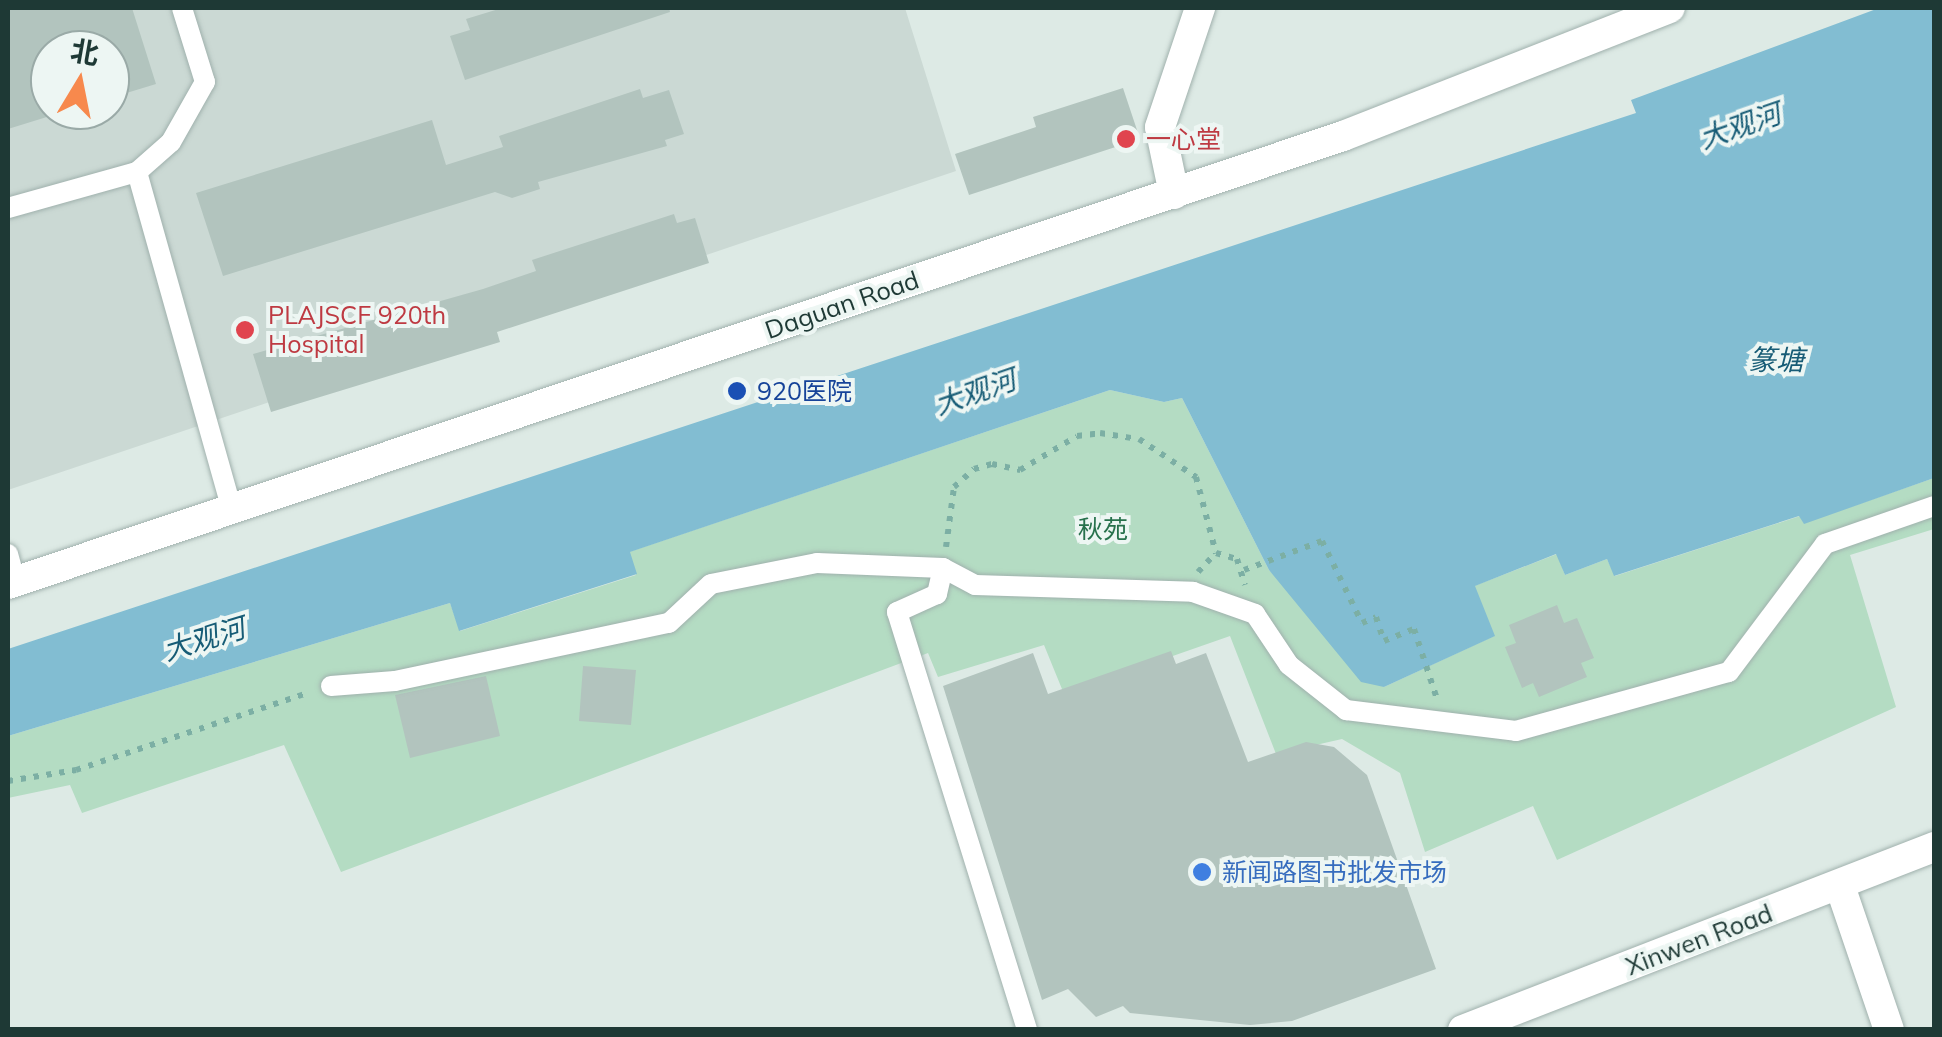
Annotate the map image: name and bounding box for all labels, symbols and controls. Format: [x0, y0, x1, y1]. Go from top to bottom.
north arrow [30, 30, 130, 130]
text: 北 [68, 32, 102, 72]
water label: 大观河 [1695, 96, 1785, 156]
place label: 一心堂 [1146, 124, 1221, 154]
marker: 一心堂 [1115, 128, 1137, 150]
street label: Daguan Road [761, 265, 923, 345]
place label: PLAJSCF 920th Hospital [268, 301, 446, 360]
marker: PLAJSCF 920th Hospital [232, 317, 258, 343]
water label: 篆塘 [1748, 343, 1804, 377]
water label: 大观河 [930, 362, 1020, 422]
place label: 920医院 [757, 376, 852, 406]
marker: 920医院 [726, 380, 748, 402]
park label: 秋苑 [1078, 514, 1128, 544]
water label: 大观河 [159, 611, 249, 667]
place label: 新闻路图书批发市场 [1222, 857, 1447, 887]
marker: 新闻路图书批发市场 [1191, 861, 1213, 883]
street label: Xinwen Road [1622, 898, 1776, 982]

